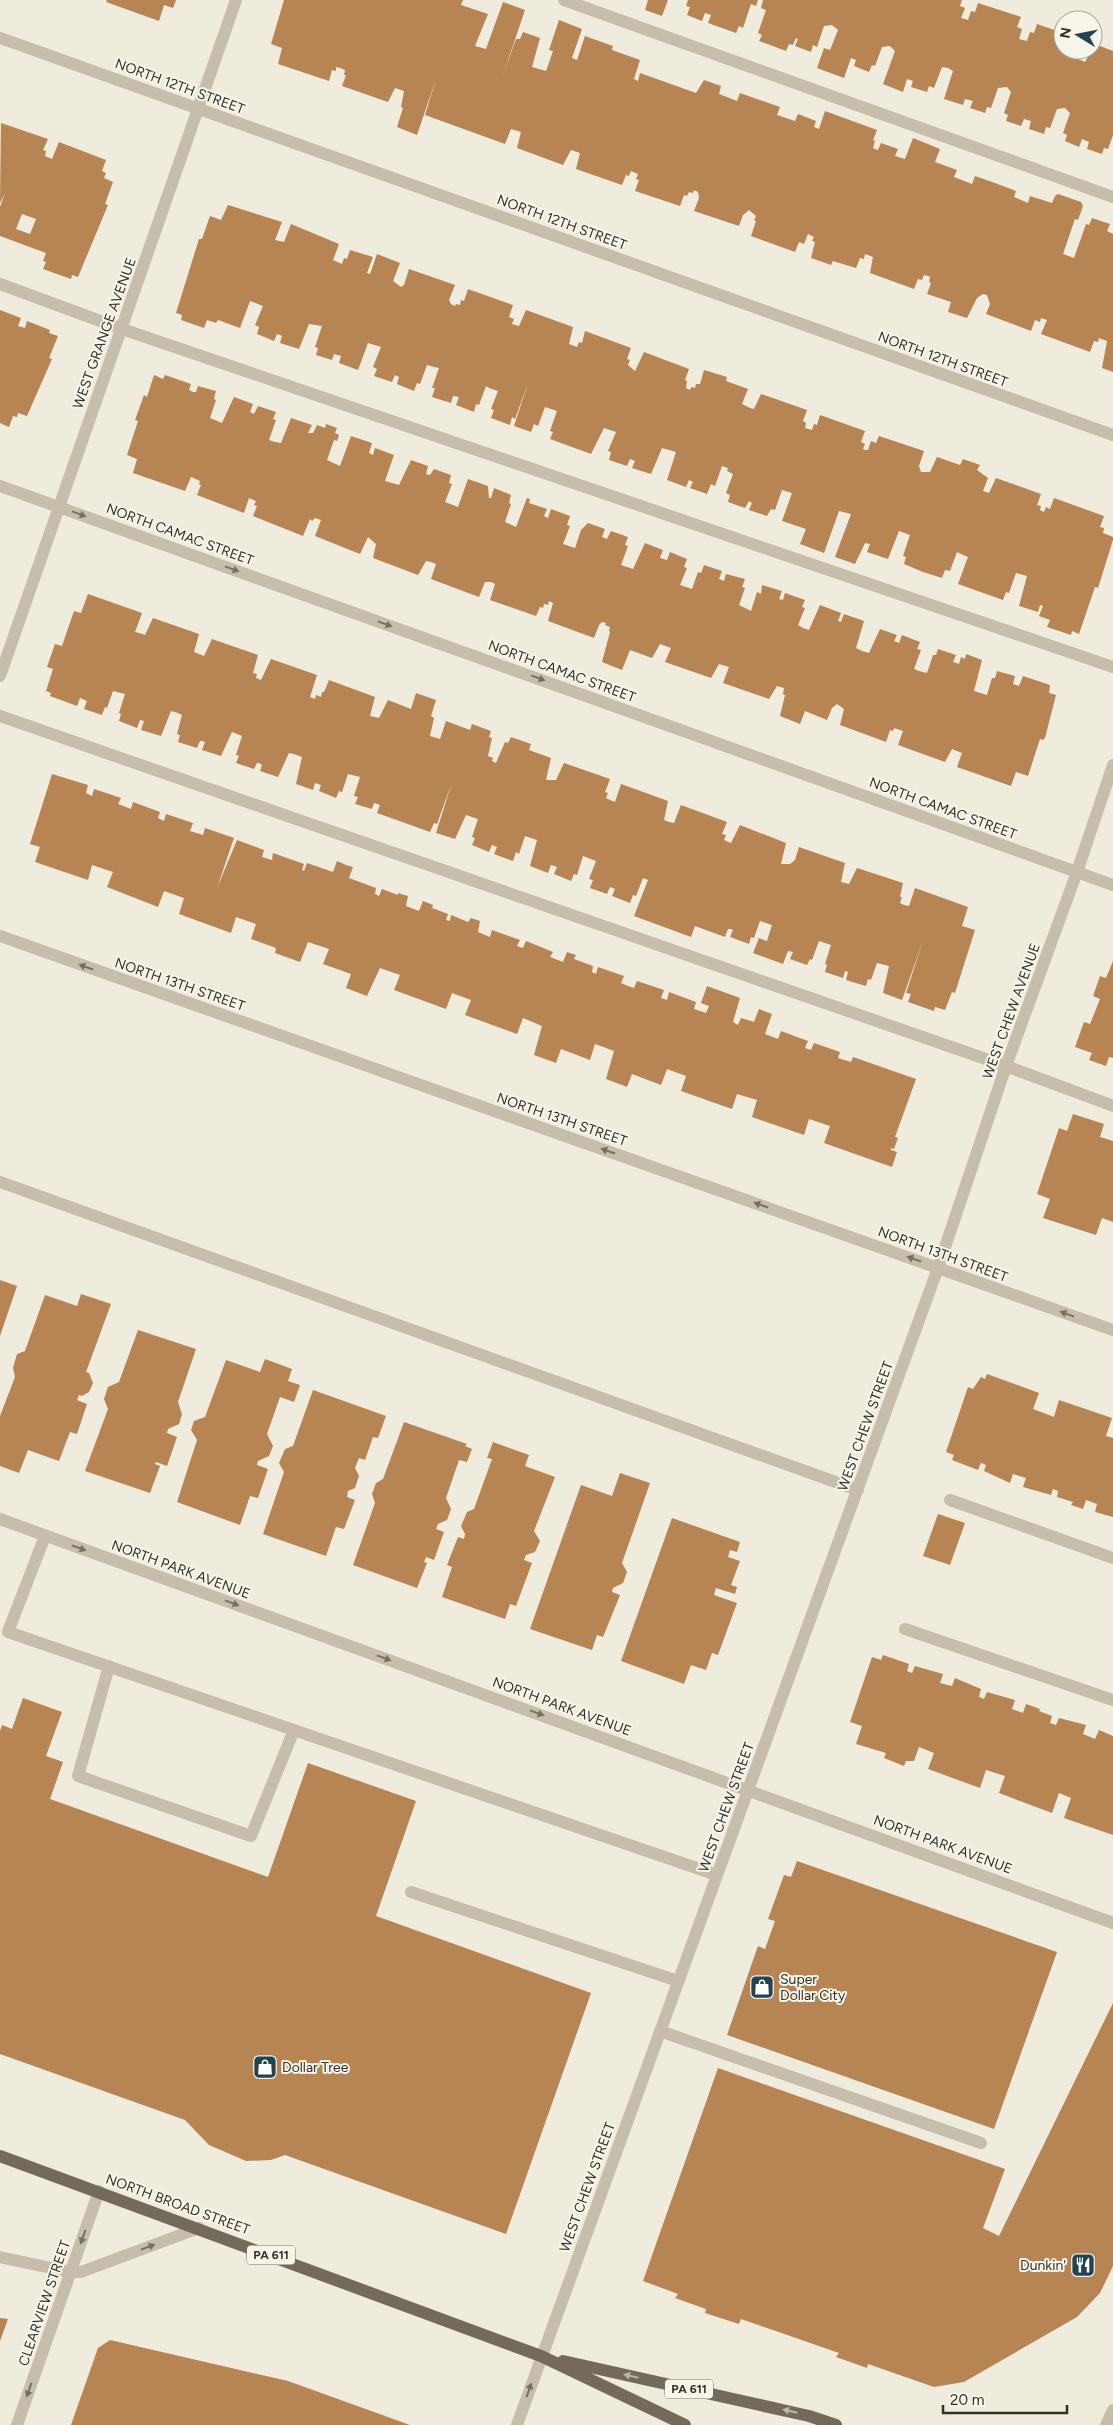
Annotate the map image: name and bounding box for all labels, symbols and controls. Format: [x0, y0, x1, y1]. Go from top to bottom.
north arrow [1053, 10, 1103, 60]
text: N [1056, 26, 1075, 40]
street label: NORTH 12TH STREET [113, 55, 247, 118]
street label: NORTH 12TH STREET [495, 191, 629, 254]
street label: WEST GRANGE AVENUE [69, 255, 140, 411]
street label: NORTH 12TH STREET [876, 328, 1010, 391]
street label: NORTH CAMAC STREET [104, 500, 256, 569]
one-way arrow [72, 510, 87, 518]
one-way arrow [225, 565, 240, 573]
one-way arrow [378, 620, 393, 628]
street label: NORTH CAMAC STREET [486, 637, 638, 706]
one-way arrow [531, 674, 546, 682]
street label: NORTH CAMAC STREET [867, 774, 1019, 843]
street label: WEST CHEW AVENUE [979, 941, 1044, 1081]
street label: NORTH 13TH STREET [112, 954, 247, 1015]
one-way arrow [79, 962, 94, 970]
street label: NORTH 13TH STREET [494, 1089, 629, 1150]
one-way arrow [600, 1147, 615, 1154]
one-way arrow [753, 1201, 768, 1209]
street label: NORTH 13TH STREET [876, 1223, 1010, 1286]
one-way arrow [906, 1255, 921, 1263]
one-way arrow [1059, 1310, 1074, 1318]
street label: WEST CHEW STREET [834, 1359, 897, 1493]
street label: NORTH PARK AVENUE [109, 1536, 253, 1602]
one-way arrow [72, 1544, 87, 1552]
one-way arrow [224, 1600, 239, 1607]
one-way arrow [377, 1655, 392, 1662]
street label: NORTH PARK AVENUE [490, 1673, 634, 1739]
one-way arrow [530, 1710, 545, 1717]
street label: WEST CHEW STREET [695, 1740, 758, 1874]
street label: NORTH PARK AVENUE [871, 1811, 1015, 1877]
place label: Super Dollar City [780, 1971, 846, 2004]
shop icon: Super Dollar City [749, 1974, 775, 2000]
shop icon: Dollar Tree [252, 2054, 278, 2080]
place label: Dollar Tree [282, 2059, 349, 2076]
street label: WEST CHEW STREET [556, 2120, 619, 2254]
street label: NORTH BROAD STREET [103, 2170, 253, 2239]
one-way arrow [79, 2230, 87, 2245]
street label: CLEARVIEW STREET [15, 2238, 74, 2368]
one-way arrow [141, 2243, 156, 2251]
road number: PA 611 [247, 2246, 295, 2264]
restaurant icon: Dunkin' [1070, 2252, 1096, 2278]
place label: Dunkin' [1020, 2257, 1066, 2274]
one-way arrow [624, 2372, 639, 2380]
road number: PA 611 [665, 2380, 713, 2398]
scale bar [943, 2382, 1067, 2414]
one-way arrow [25, 2383, 33, 2398]
one-way arrow [526, 2383, 533, 2398]
text: 20 m [950, 2391, 984, 2409]
one-way arrow [782, 2407, 797, 2415]

